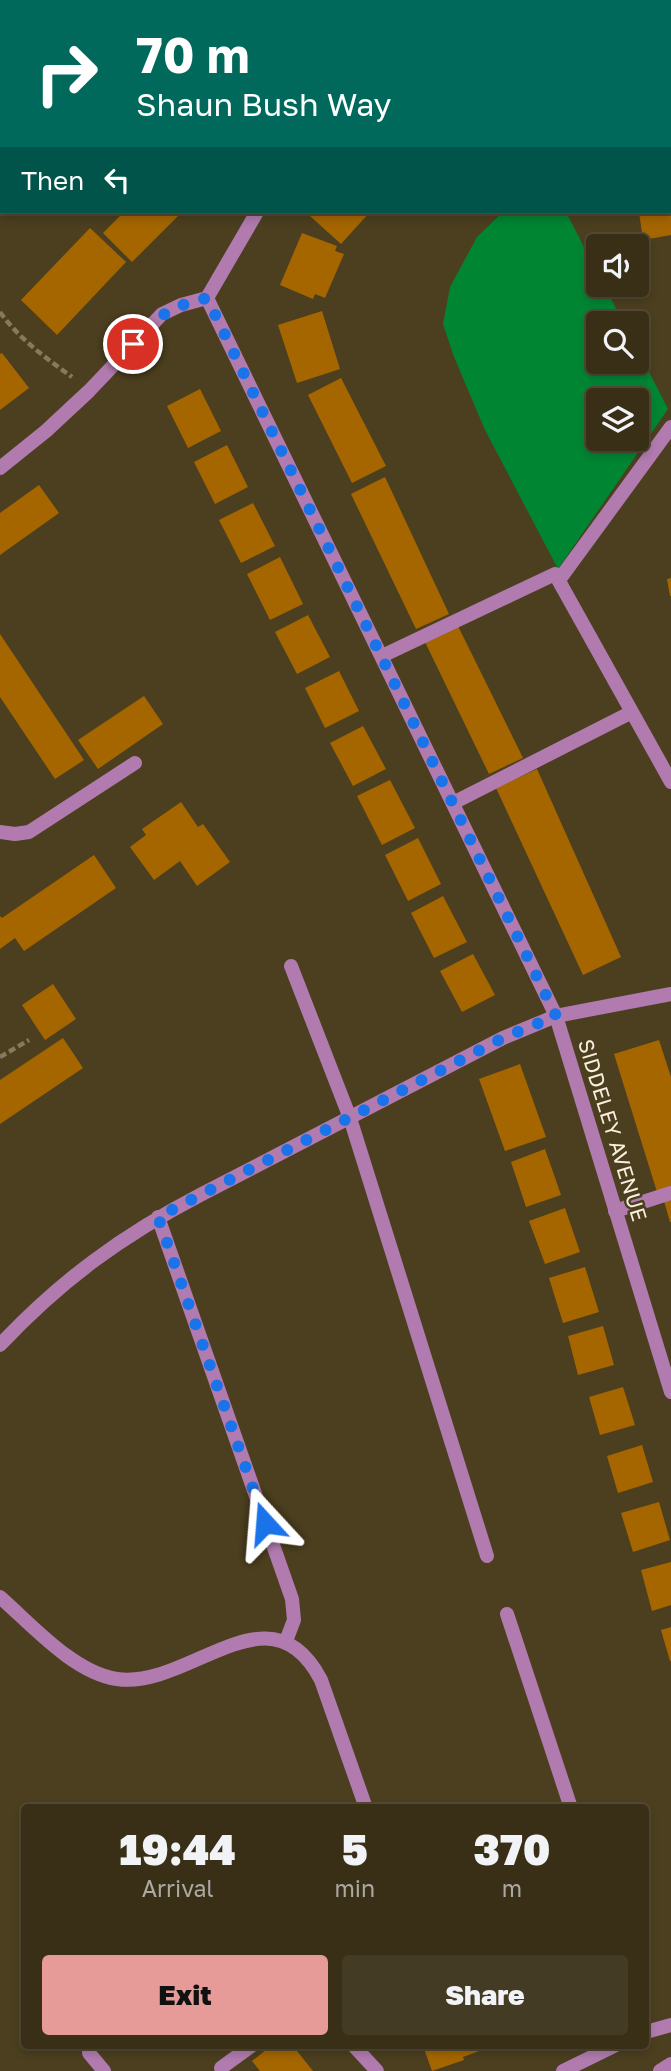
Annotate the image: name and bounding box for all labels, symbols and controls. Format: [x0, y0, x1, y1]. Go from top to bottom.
text: 70 m [136, 25, 250, 84]
icon: right [21, 28, 112, 119]
text: Shaun Bush Way [136, 85, 392, 123]
icon: left [98, 161, 136, 199]
text: Then [21, 165, 84, 196]
map controls [586, 234, 649, 451]
button: sound [586, 234, 649, 297]
button: search [586, 311, 649, 374]
pin [103, 314, 163, 374]
icon: arrive [114, 325, 152, 363]
button: layers [586, 388, 649, 451]
street label: SIDDELEY AVENUE [573, 1036, 653, 1224]
position arrow [228, 1486, 302, 1560]
text: 19:44 [119, 1824, 236, 1874]
text: 5 [342, 1824, 368, 1874]
text: 370 [473, 1824, 551, 1874]
text: Arrival [142, 1874, 214, 1902]
text: min [334, 1874, 375, 1902]
text: m [502, 1874, 522, 1902]
button: Exit [42, 1955, 328, 2035]
button: Share [342, 1955, 628, 2035]

